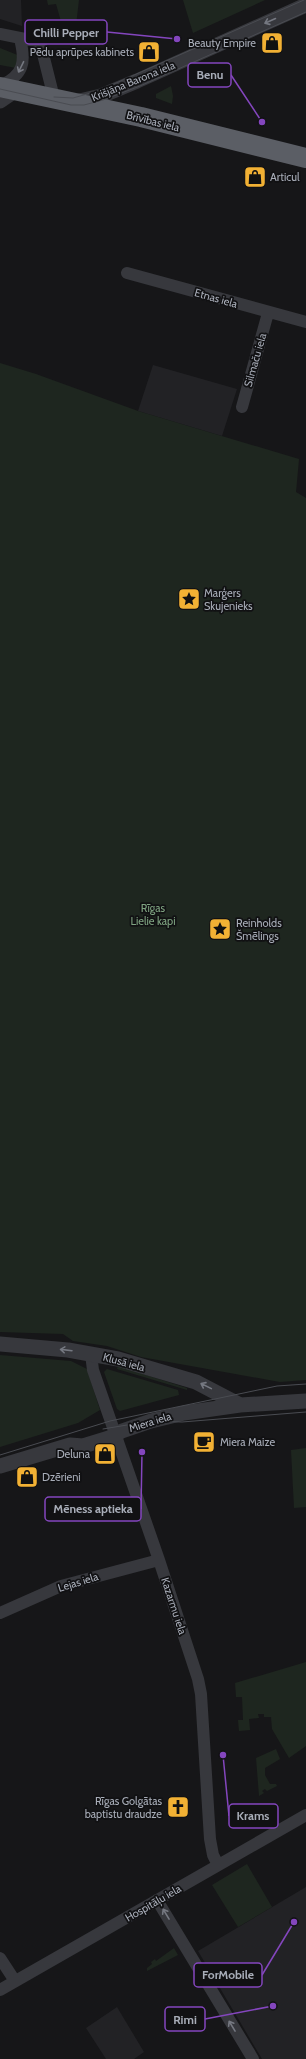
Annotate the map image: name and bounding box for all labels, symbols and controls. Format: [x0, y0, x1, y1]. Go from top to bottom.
one-way arrow [265, 18, 277, 25]
callout: Chilli Pepper [25, 20, 107, 44]
text: Chilli Pepper [33, 25, 99, 40]
shop icon: Beauty Empire [259, 30, 285, 56]
place label: Beauty Empire [188, 36, 256, 50]
shop icon: Pēdu aprūpes kabinets [136, 39, 162, 65]
place label: Pēdu aprūpes kabinets [30, 45, 134, 59]
street label: Krišjāņa Barona iela [89, 58, 178, 105]
one-way arrow [17, 61, 24, 73]
callout: Benu [188, 63, 231, 87]
text: Benu [197, 67, 223, 82]
street label: Brīvības iela [125, 108, 182, 135]
shop icon: Articul [242, 164, 268, 190]
place label: Articul [270, 170, 300, 184]
street label: Etnas iela [193, 285, 240, 311]
street label: Silmaču iela [241, 331, 270, 389]
place icon: Marģers Skujenieks [176, 586, 202, 612]
place label: Marģers Skujenieks [204, 586, 253, 613]
park label: Rīgas Lielie kapi [130, 901, 176, 928]
place icon: Reinholds Šmēlings [207, 916, 233, 942]
place label: Reinholds Šmēlings [236, 916, 282, 943]
one-way arrow [60, 1347, 73, 1354]
street label: Klusā iela [102, 1350, 147, 1374]
one-way arrow [200, 1382, 212, 1389]
street label: Miera iela [127, 1409, 174, 1435]
cafe icon: Miera Maize [191, 1429, 217, 1455]
place label: Miera Maize [220, 1435, 275, 1449]
shop icon: Deluna [92, 1441, 118, 1467]
place label: Deluna [57, 1447, 91, 1461]
shop icon: Dzērieni [14, 1464, 40, 1490]
place label: Dzērieni [42, 1470, 81, 1484]
callout: Mēness aptieka [45, 1497, 141, 1521]
text: Mēness aptieka [53, 1501, 133, 1516]
street label: Lejas iela [56, 1569, 101, 1595]
street label: Kazarmu iela [158, 1576, 190, 1637]
place label: Rīgas Golgātas baptistu draudze [85, 1794, 162, 1821]
church icon: Rīgas Golgātas baptistu draudze [165, 1794, 191, 1820]
callout: Krams [229, 1804, 278, 1828]
text: Krams [237, 1808, 269, 1823]
street label: Hospitāļu iela [123, 1881, 185, 1926]
one-way arrow [161, 1908, 169, 1920]
callout: ForMobile [194, 1963, 262, 1987]
text: ForMobile [202, 1967, 254, 1982]
callout: Rimi [165, 2007, 205, 2031]
text: Rimi [173, 2012, 197, 2027]
one-way arrow [228, 2020, 236, 2032]

